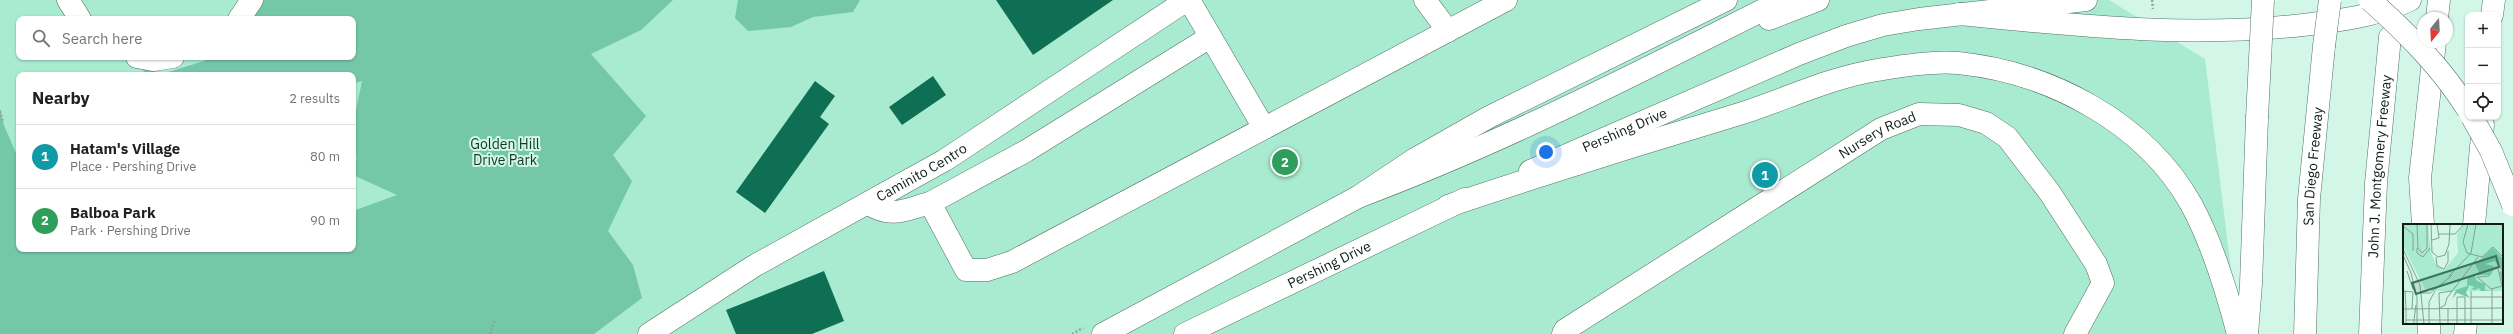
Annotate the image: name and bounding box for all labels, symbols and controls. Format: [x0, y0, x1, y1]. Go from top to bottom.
north arrow [2417, 12, 2453, 48]
map controls [2465, 12, 2501, 120]
button: + [2465, 12, 2501, 48]
search box [16, 16, 356, 60]
icon: search [30, 27, 52, 49]
text: Search here [62, 29, 142, 48]
button: − [2465, 48, 2501, 84]
street label: John J. Montgomery Freeway [2364, 74, 2395, 258]
button: locate [2465, 84, 2501, 120]
text: Nearby [32, 87, 90, 109]
text: 2 results [289, 90, 340, 107]
street label: Pershing Drive [1579, 103, 1670, 156]
street label: San Diego Freeway [2299, 106, 2327, 226]
street label: Nursery Road [1835, 107, 1918, 163]
park label: Golden Hill Drive Park [470, 135, 540, 169]
text: Hatam's Village [70, 139, 180, 158]
street label: Caminito Centro [873, 139, 970, 205]
your location [1536, 142, 1556, 162]
pin: 2 [1272, 147, 1298, 177]
text: 1 [41, 148, 49, 165]
text: 80 m [310, 148, 340, 165]
text: Place · Pershing Drive [70, 158, 196, 175]
pin: 1 [1752, 160, 1778, 190]
text: Balboa Park [70, 203, 156, 222]
text: 2 [41, 212, 49, 229]
text: 90 m [310, 212, 340, 229]
text: Park · Pershing Drive [70, 222, 191, 239]
inset map [2403, 224, 2503, 324]
street label: Pershing Drive [1284, 237, 1374, 292]

